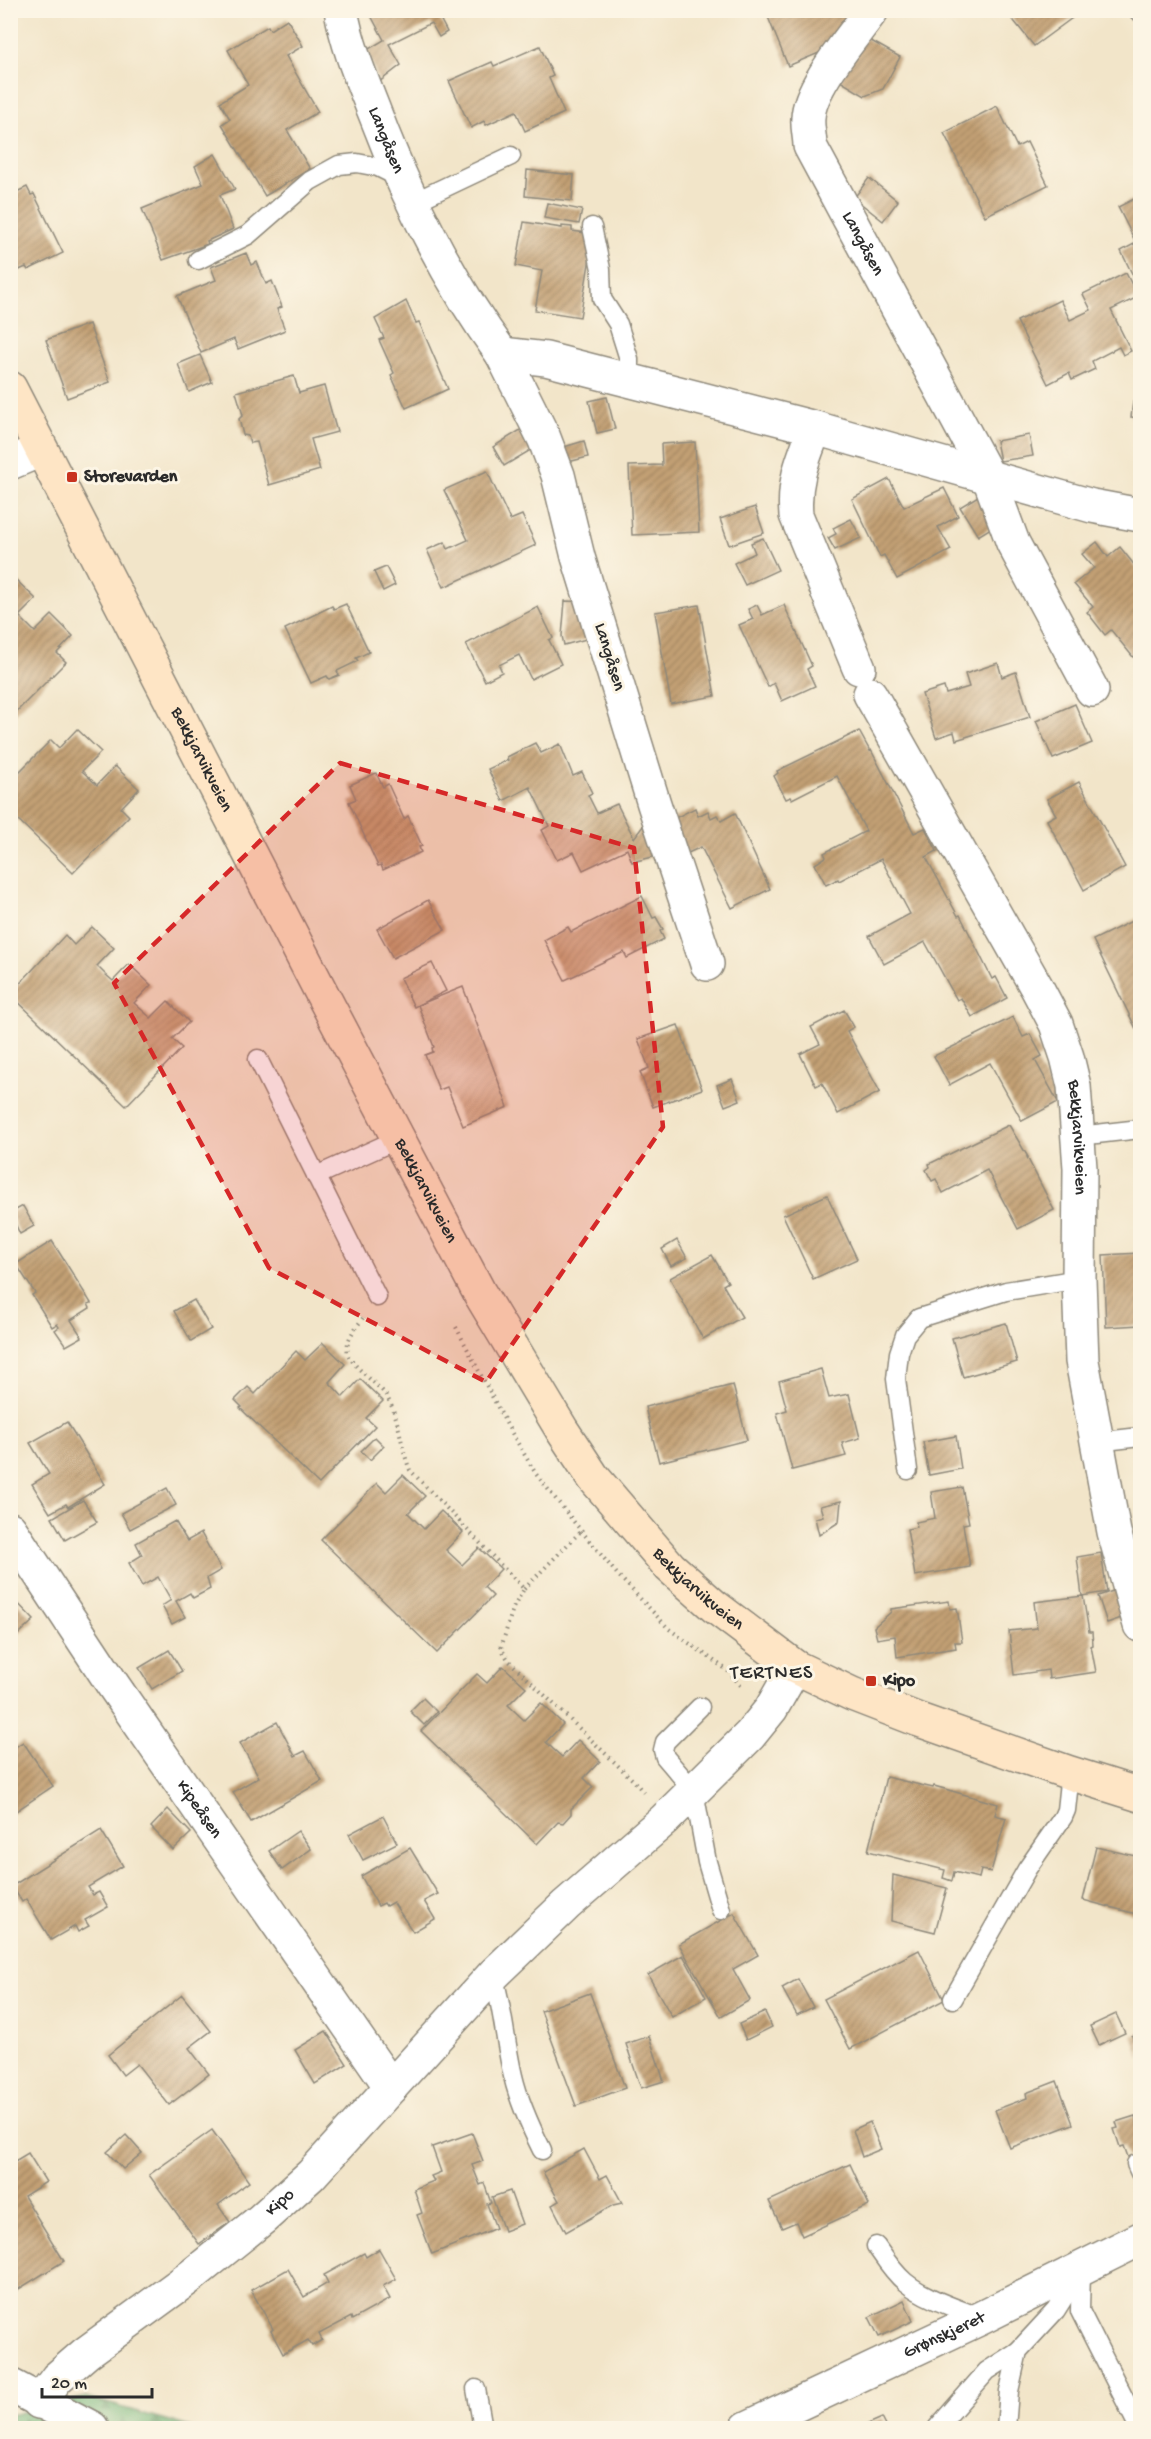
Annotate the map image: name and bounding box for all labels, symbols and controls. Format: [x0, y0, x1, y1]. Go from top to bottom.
street label: Langåsen [363, 104, 409, 177]
street label: Langåsen [837, 208, 889, 280]
place label: Storevarden [84, 467, 178, 488]
marker: Storevarden [65, 470, 79, 484]
street label: Langåsen [589, 621, 629, 694]
street label: Bekkjarvikveien [165, 703, 237, 816]
street label: Bekkjarvikveien [1062, 1077, 1091, 1195]
street label: Bekkjarvikveien [389, 1134, 462, 1247]
street label: Bekkjarvikveien [647, 1543, 748, 1635]
district label: TERTNES [729, 1663, 814, 1686]
place label: Kipo [882, 1671, 916, 1692]
marker: Kipo [864, 1674, 878, 1688]
street label: Kipeåsen [171, 1776, 227, 1843]
street label: Kipo [261, 2184, 299, 2221]
street label: Grønskjeret [900, 2306, 990, 2363]
scale bar [42, 2361, 152, 2399]
text: 20 m [51, 2374, 87, 2395]

